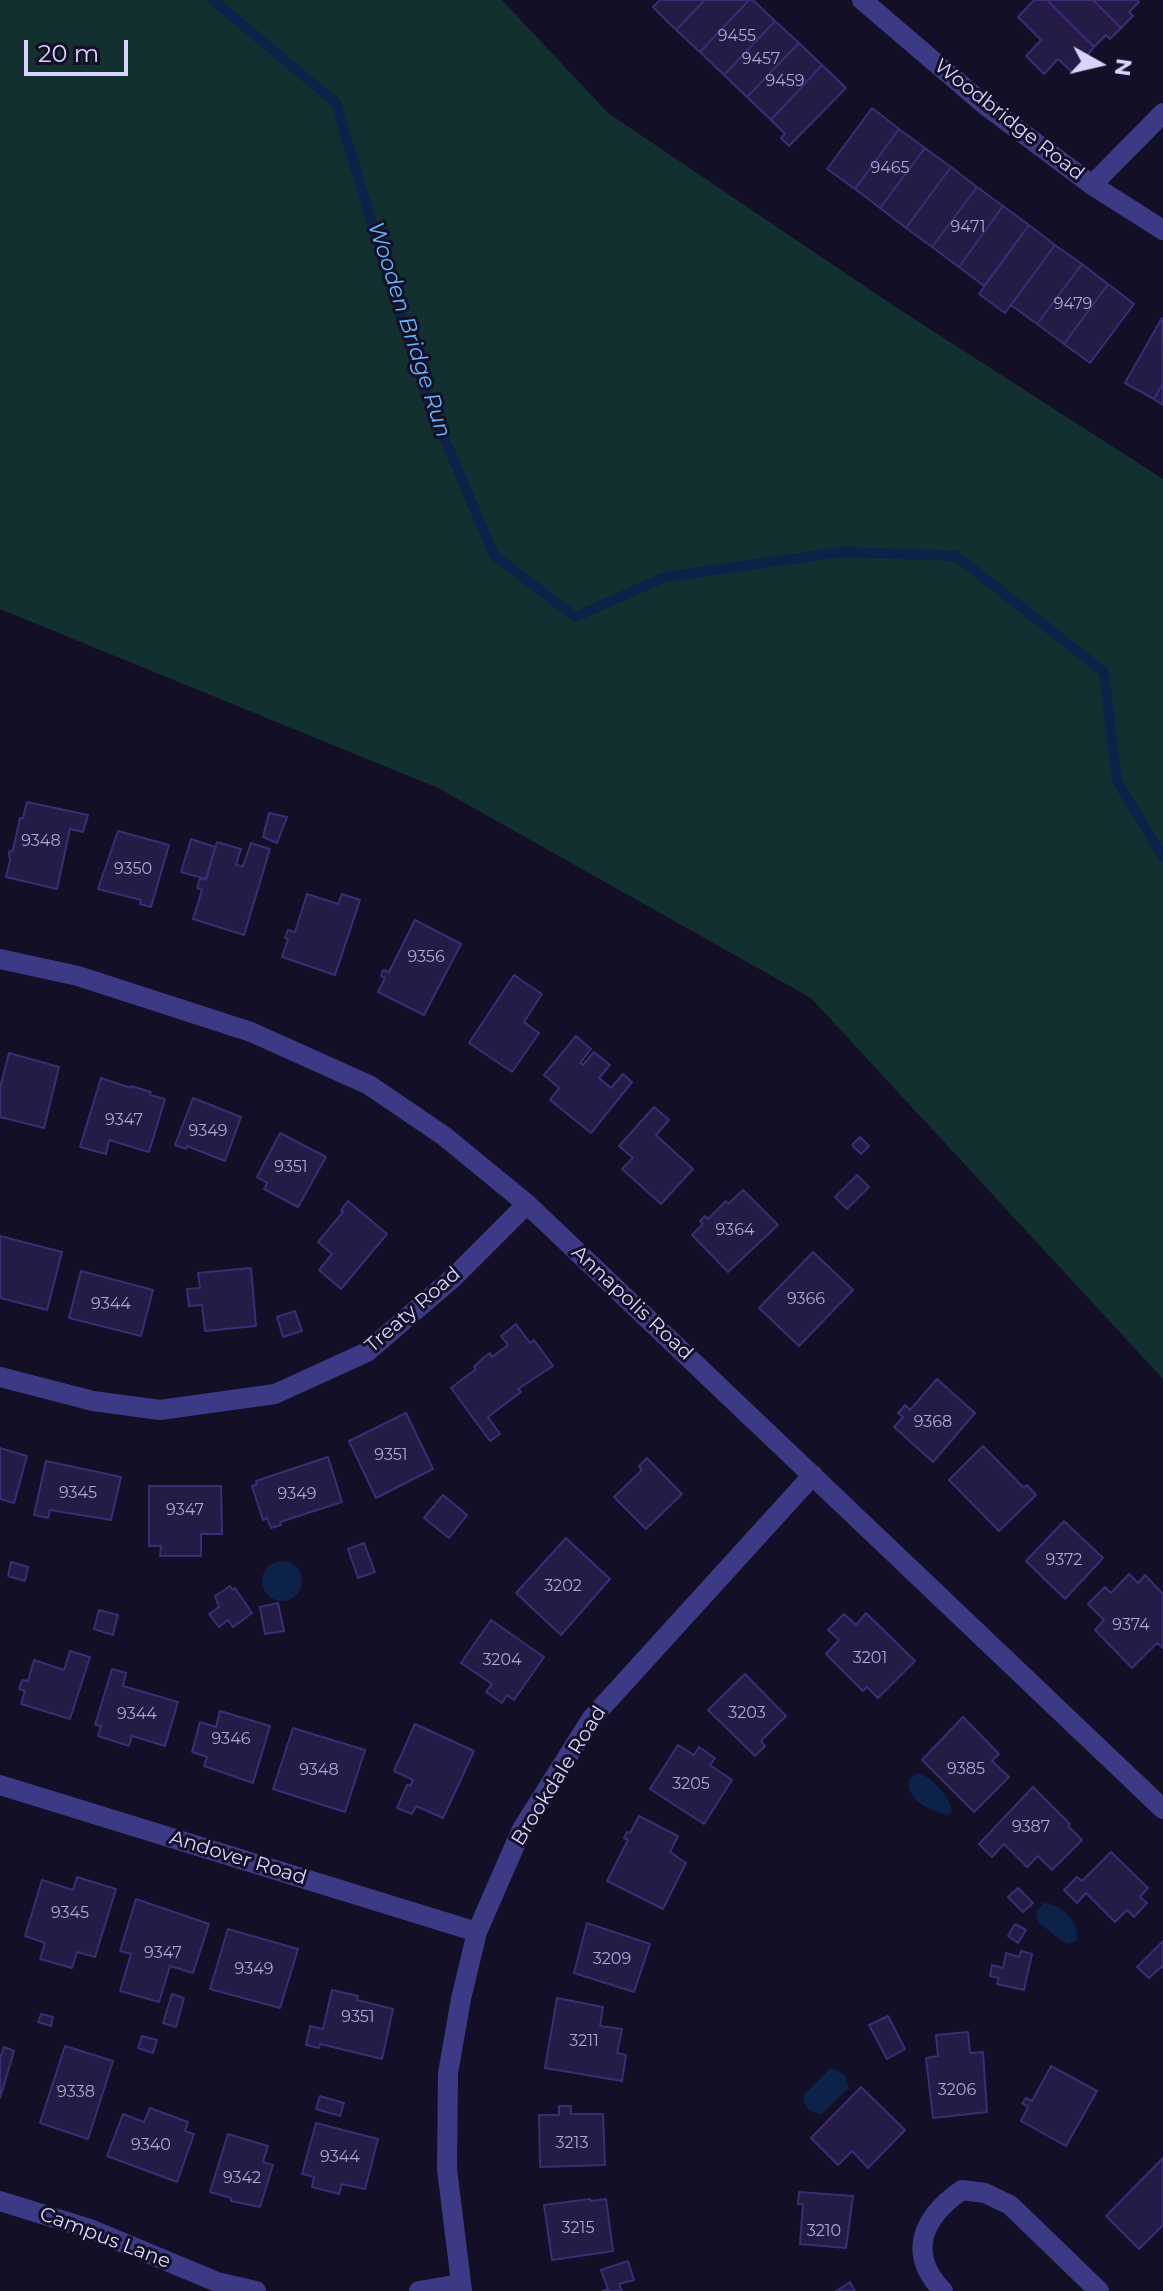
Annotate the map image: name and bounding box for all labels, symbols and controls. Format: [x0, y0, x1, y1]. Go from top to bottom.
scale bar [28, 24, 132, 74]
north arrow [1059, 24, 1139, 104]
house number: 9455 [718, 26, 756, 46]
text: 20 m [38, 39, 99, 68]
house number: 9457 [742, 49, 780, 69]
street label: Woodbridge Road [929, 54, 1089, 186]
text: N [1109, 57, 1138, 78]
house number: 9459 [765, 71, 805, 91]
house number: 9465 [870, 158, 910, 178]
house number: 9471 [951, 217, 985, 237]
water label: Wooden Bridge Run [362, 219, 456, 441]
house number: 9479 [1054, 294, 1092, 314]
house number: 9348 [21, 831, 61, 851]
house number: 9350 [114, 859, 152, 879]
house number: 9356 [407, 947, 445, 967]
house number: 9347 [105, 1110, 143, 1130]
house number: 9349 [189, 1121, 227, 1141]
house number: 9351 [274, 1157, 308, 1177]
house number: 9364 [716, 1220, 754, 1240]
street label: Annapolis Road [566, 1241, 698, 1365]
street label: Treaty Road [360, 1262, 466, 1358]
house number: 9366 [787, 1289, 825, 1309]
house number: 9344 [91, 1294, 131, 1314]
house number: 9368 [914, 1412, 952, 1432]
house number: 9351 [374, 1445, 408, 1465]
house number: 9345 [59, 1483, 97, 1503]
house number: 9349 [278, 1484, 316, 1504]
house number: 9347 [166, 1500, 204, 1520]
house number: 9372 [1046, 1550, 1082, 1570]
house number: 3202 [544, 1576, 582, 1596]
house number: 9374 [1112, 1615, 1150, 1635]
house number: 3201 [853, 1648, 887, 1668]
house number: 3204 [482, 1650, 522, 1670]
street label: Brookdale Road [506, 1702, 612, 1850]
house number: 3203 [728, 1703, 766, 1723]
house number: 9344 [117, 1704, 157, 1724]
house number: 9346 [212, 1729, 250, 1749]
house number: 9385 [947, 1759, 985, 1779]
house number: 9348 [299, 1760, 339, 1780]
house number: 3205 [672, 1774, 710, 1794]
house number: 9387 [1012, 1817, 1050, 1837]
street label: Andover Road [167, 1826, 309, 1890]
house number: 9345 [51, 1903, 89, 1923]
house number: 9347 [144, 1943, 182, 1963]
house number: 3209 [593, 1949, 631, 1969]
house number: 9349 [235, 1959, 273, 1979]
house number: 9351 [341, 2007, 375, 2027]
house number: 3211 [569, 2031, 599, 2051]
house number: 3206 [938, 2080, 976, 2100]
house number: 9338 [57, 2082, 95, 2102]
house number: 3213 [556, 2133, 588, 2153]
house number: 9340 [131, 2135, 171, 2155]
house number: 9344 [320, 2147, 360, 2167]
house number: 9342 [223, 2168, 261, 2188]
street label: Campus Lane [36, 2202, 174, 2274]
house number: 3215 [562, 2218, 594, 2238]
house number: 3210 [807, 2221, 841, 2241]

